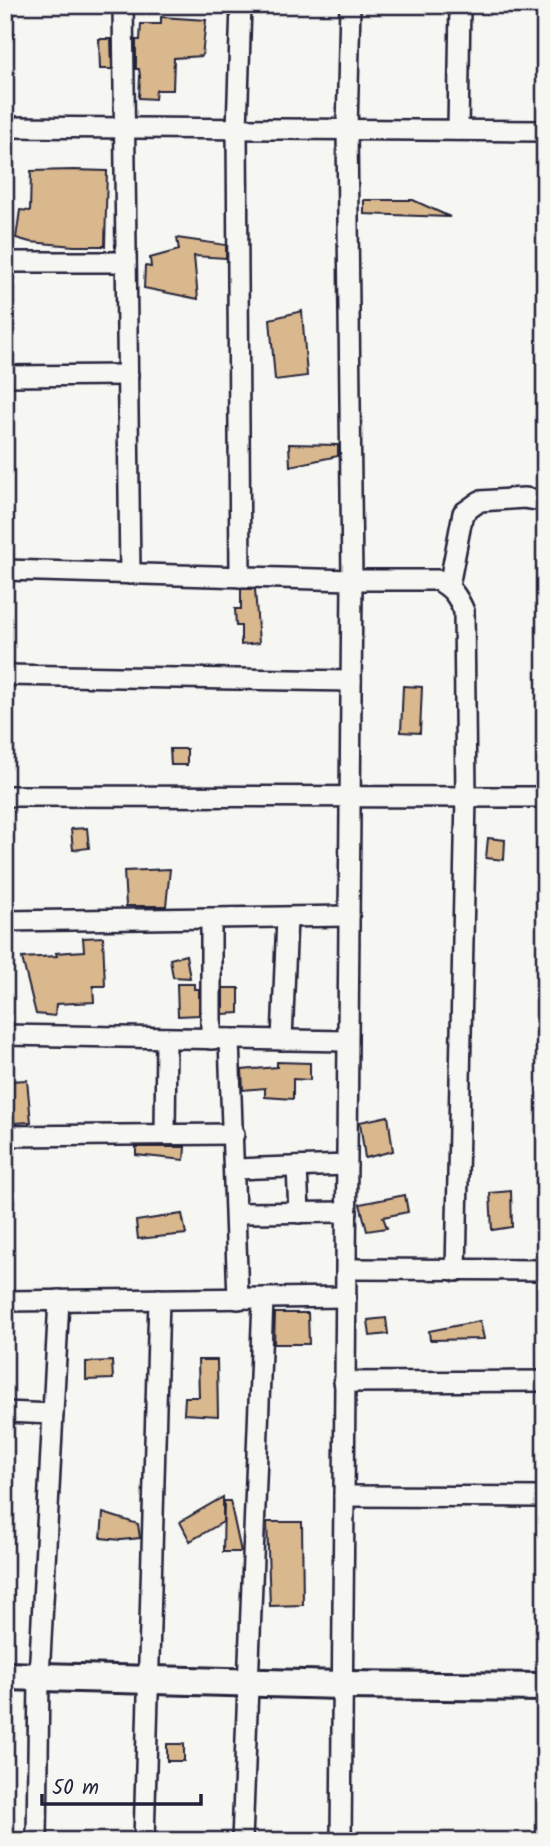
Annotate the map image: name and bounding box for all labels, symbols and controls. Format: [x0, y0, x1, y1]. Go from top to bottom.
scale bar [42, 1762, 201, 1806]
text: 50 m [52, 1772, 99, 1805]

